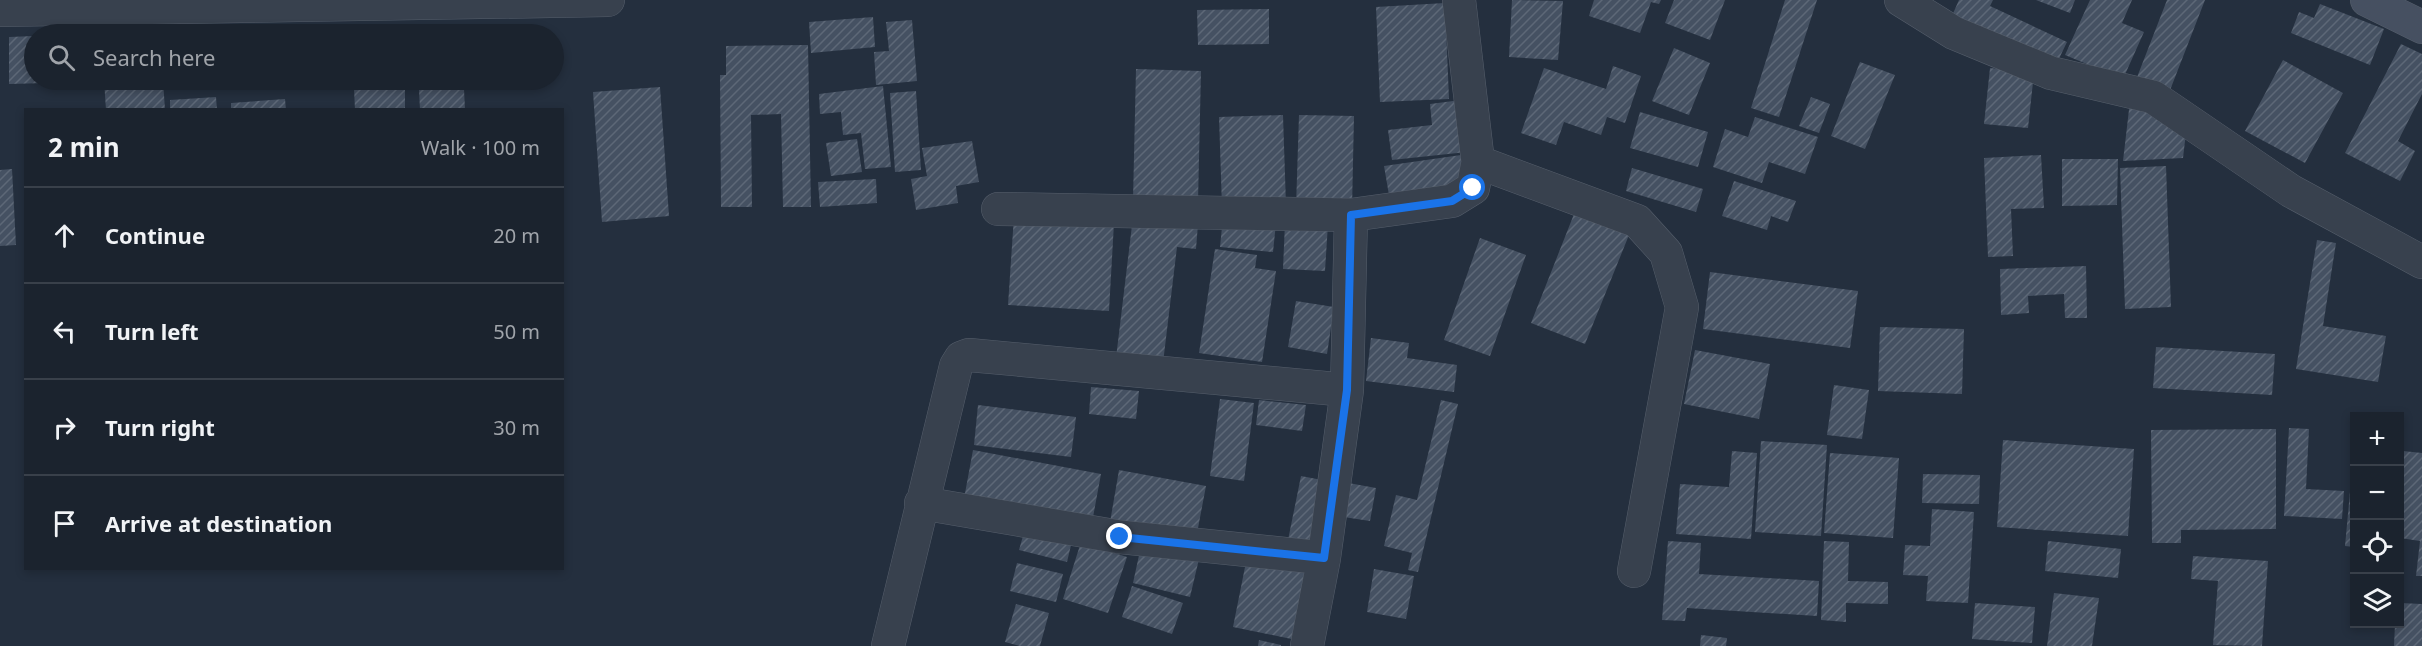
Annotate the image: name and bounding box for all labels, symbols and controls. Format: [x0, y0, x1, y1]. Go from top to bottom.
search box [24, 24, 564, 90]
icon: search [45, 41, 78, 74]
text: Search here [93, 42, 215, 72]
text: 2 min [48, 129, 120, 165]
text: Walk · 100 m [421, 134, 540, 161]
route start [1459, 174, 1485, 200]
icon: ahead [48, 219, 81, 252]
text: Continue [105, 220, 205, 250]
text: 20 m [493, 222, 540, 249]
icon: left [48, 315, 81, 348]
text: Turn left [105, 316, 199, 346]
text: 50 m [493, 318, 540, 345]
icon: right [48, 411, 81, 444]
text: Turn right [105, 412, 215, 442]
map controls [2350, 412, 2404, 628]
button: + [2350, 412, 2404, 466]
text: 30 m [493, 414, 540, 441]
button: − [2350, 466, 2404, 520]
icon: arrive [48, 507, 81, 540]
text: Arrive at destination [105, 508, 332, 538]
button: locate [2350, 520, 2404, 574]
route end [1106, 523, 1132, 549]
button: layers [2350, 574, 2404, 628]

